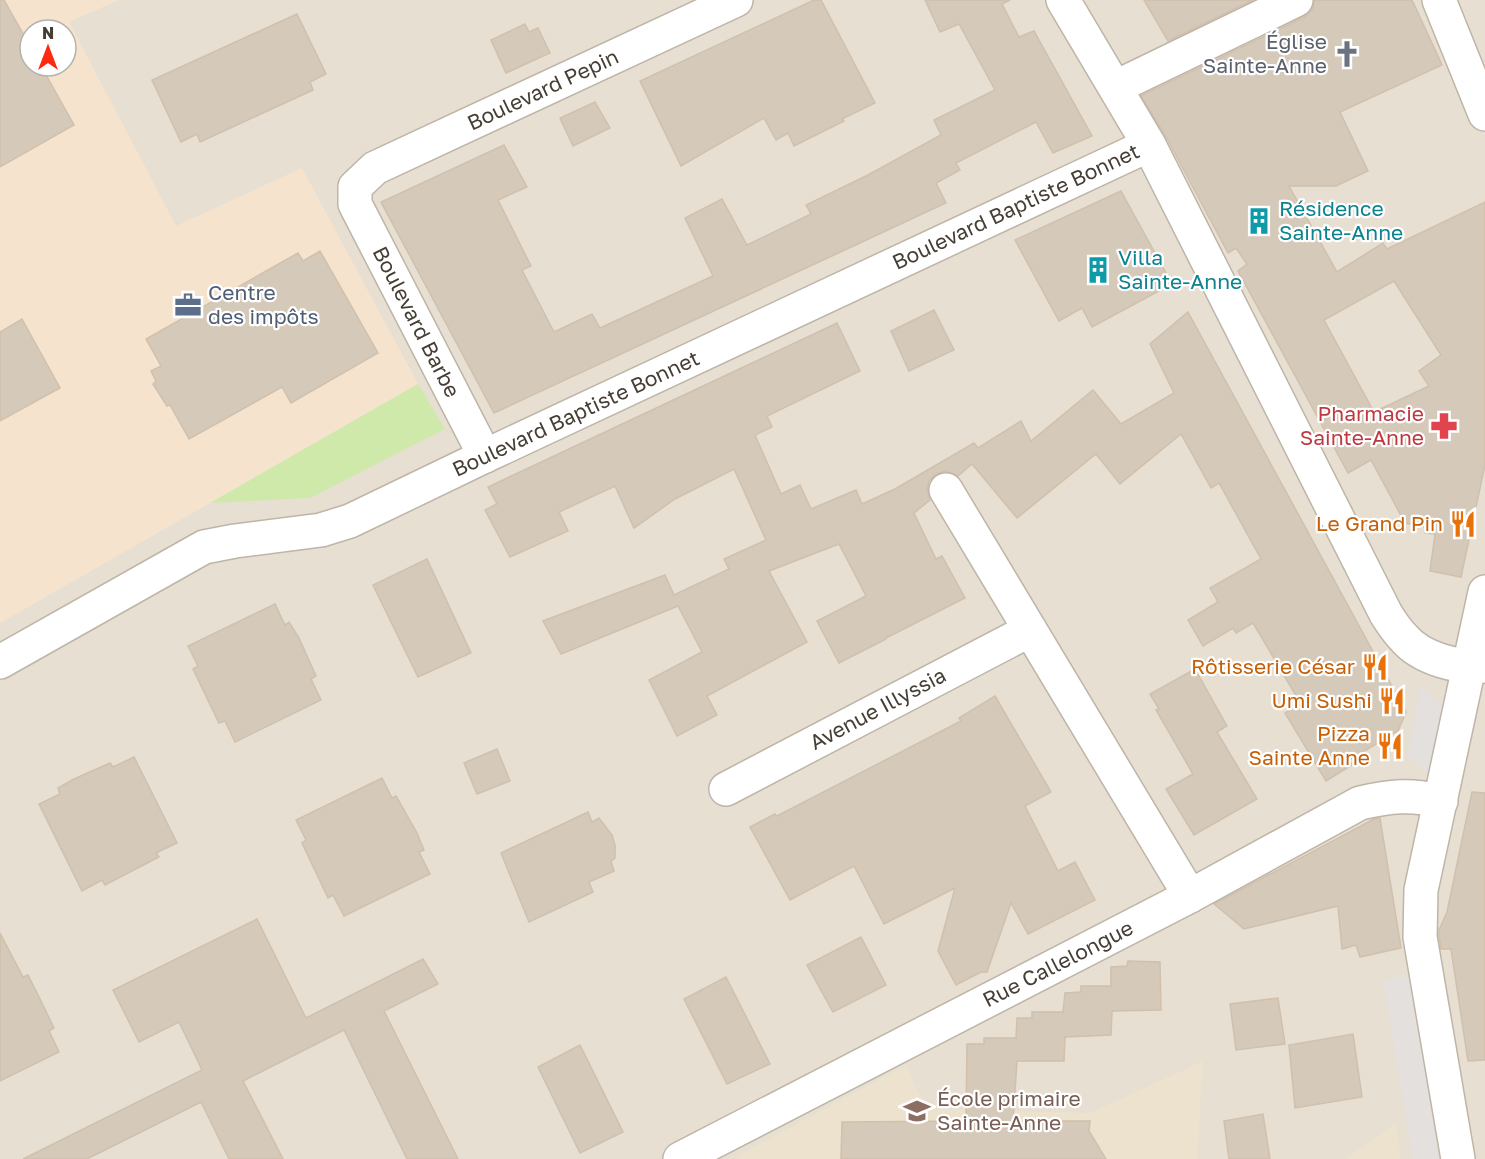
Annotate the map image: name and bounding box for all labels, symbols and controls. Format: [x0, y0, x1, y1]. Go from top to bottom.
north arrow [18, 18, 78, 78]
text: N [42, 23, 54, 43]
place label: Église Sainte-Anne [1203, 28, 1327, 78]
church icon: Église Sainte-Anne [1332, 39, 1362, 69]
street label: Boulevard Pepin [463, 43, 622, 136]
street label: Boulevard Baptiste Bonnet [888, 137, 1143, 275]
place label: Résidence Sainte-Anne [1279, 195, 1403, 245]
building icon: Résidence Sainte-Anne [1244, 206, 1274, 236]
street label: Boulevard Barbe [368, 242, 466, 401]
place label: Villa Sainte-Anne [1118, 244, 1242, 294]
building icon: Villa Sainte-Anne [1083, 255, 1113, 285]
place label: Centre des impôts [208, 279, 319, 329]
office icon: Centre des impôts [173, 290, 203, 320]
street label: Boulevard Baptiste Bonnet [448, 344, 703, 482]
place label: Pharmacie Sainte-Anne [1300, 400, 1424, 450]
pharmacy icon: Pharmacie Sainte-Anne [1429, 411, 1459, 441]
restaurant icon: Le Grand Pin [1448, 509, 1478, 539]
place label: Le Grand Pin [1316, 510, 1443, 536]
restaurant icon: Rôtisserie César [1360, 652, 1390, 682]
place label: Rôtisserie César [1191, 653, 1355, 679]
street label: Avenue Illyssia [805, 661, 950, 755]
restaurant icon: Umi Sushi [1377, 686, 1407, 716]
place label: Umi Sushi [1271, 687, 1372, 713]
place label: Pizza Sainte Anne [1248, 720, 1370, 770]
restaurant icon: Pizza Sainte Anne [1375, 731, 1405, 761]
street label: Rue Callelongue [978, 914, 1137, 1012]
place label: École primaire Sainte-Anne [937, 1085, 1081, 1135]
school or university icon: École primaire Sainte-Anne [902, 1096, 932, 1126]

